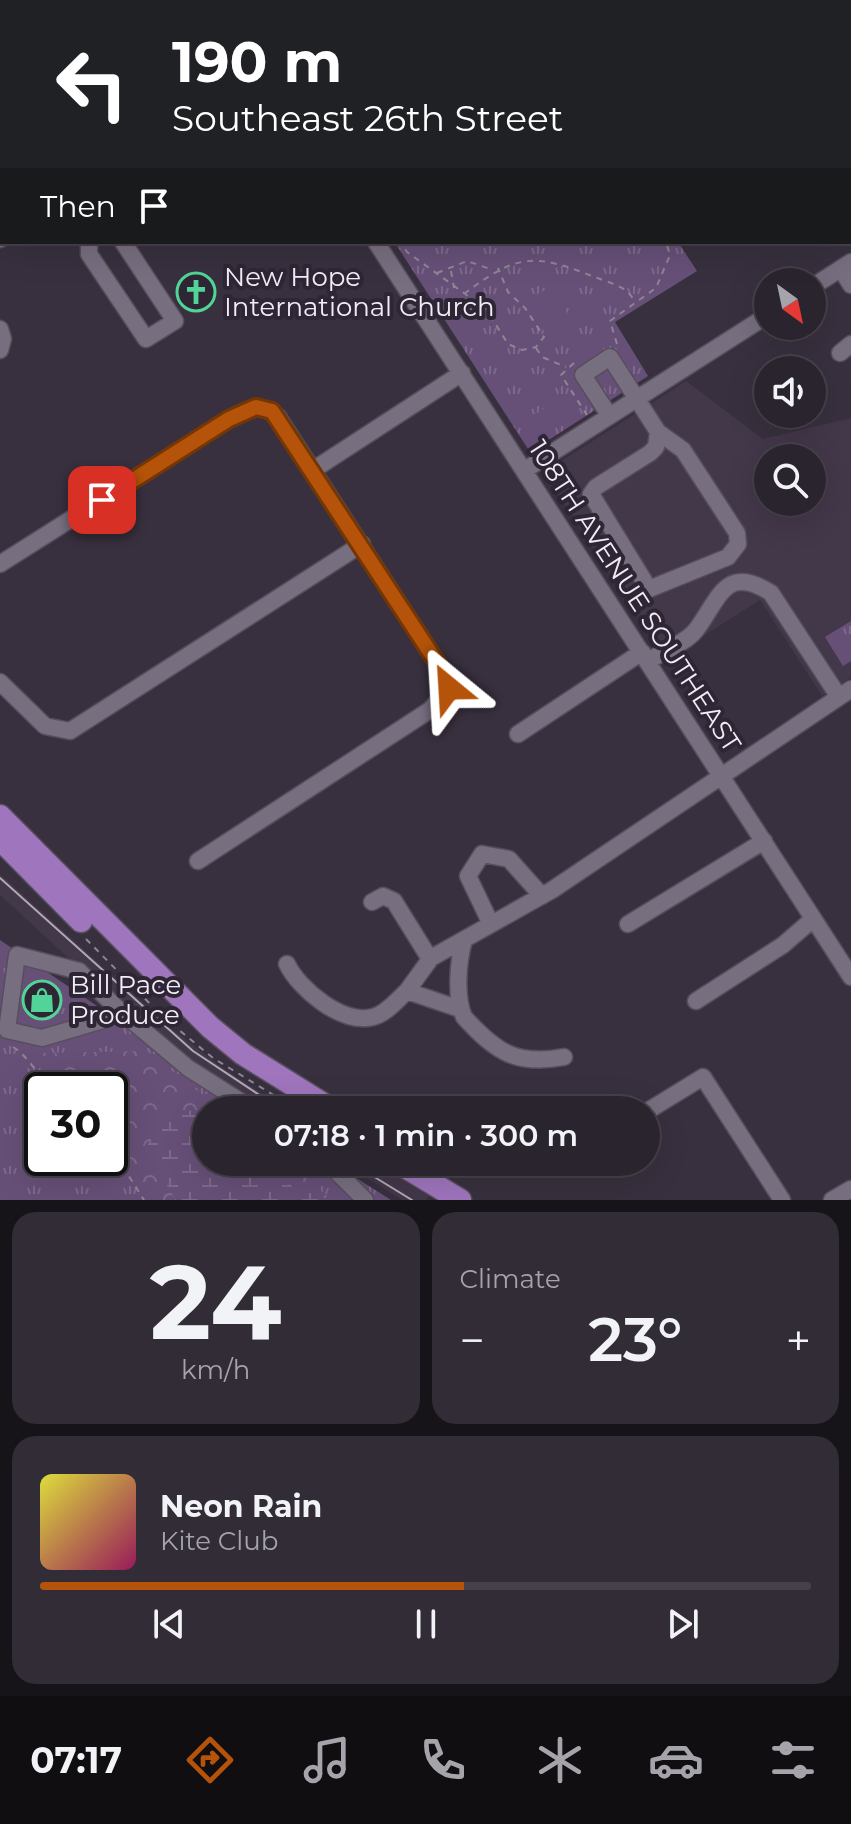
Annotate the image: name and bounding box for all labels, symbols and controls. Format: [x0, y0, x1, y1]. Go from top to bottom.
text: 190 m [172, 28, 342, 96]
icon: left [40, 32, 144, 136]
text: Southeast 26th Street [172, 96, 563, 140]
icon: arrive [132, 184, 176, 228]
text: Then [40, 188, 116, 225]
place label: New Hope International Church [224, 261, 495, 323]
north arrow [754, 268, 826, 340]
map controls [754, 268, 826, 516]
church icon: New Hope International Church [175, 271, 217, 313]
button: sound [754, 356, 826, 428]
street label: 108TH AVENUE SOUTHEAST [522, 434, 748, 758]
button: search [754, 444, 826, 516]
pin [68, 466, 136, 534]
icon: arrive [80, 478, 124, 522]
position arrow [407, 646, 491, 730]
place label: Bill Pace Produce [70, 969, 181, 1031]
shop icon: Bill Pace Produce [21, 979, 63, 1021]
speed limit sign: 30 [24, 1072, 128, 1176]
text: 07:18 · 1 min · 300 m [274, 1117, 578, 1154]
text: 24 [150, 1238, 282, 1365]
text: Climate [460, 1263, 561, 1295]
text: 23° [588, 1303, 682, 1376]
text: − [460, 1313, 485, 1367]
text: + [786, 1313, 811, 1367]
text: km/h [181, 1354, 250, 1386]
text: Neon Rain [160, 1488, 322, 1525]
text: Kite Club [160, 1525, 278, 1557]
icon: previous [147, 1602, 191, 1646]
icon: pause [404, 1602, 448, 1646]
icon: next [661, 1602, 705, 1646]
icon: directions [182, 1732, 238, 1788]
icon: music [299, 1732, 355, 1788]
icon: phone [415, 1732, 471, 1788]
icon: climate [532, 1732, 588, 1788]
icon: car [648, 1732, 704, 1788]
icon: filters [765, 1732, 821, 1788]
text: 07:17 [30, 1738, 122, 1782]

